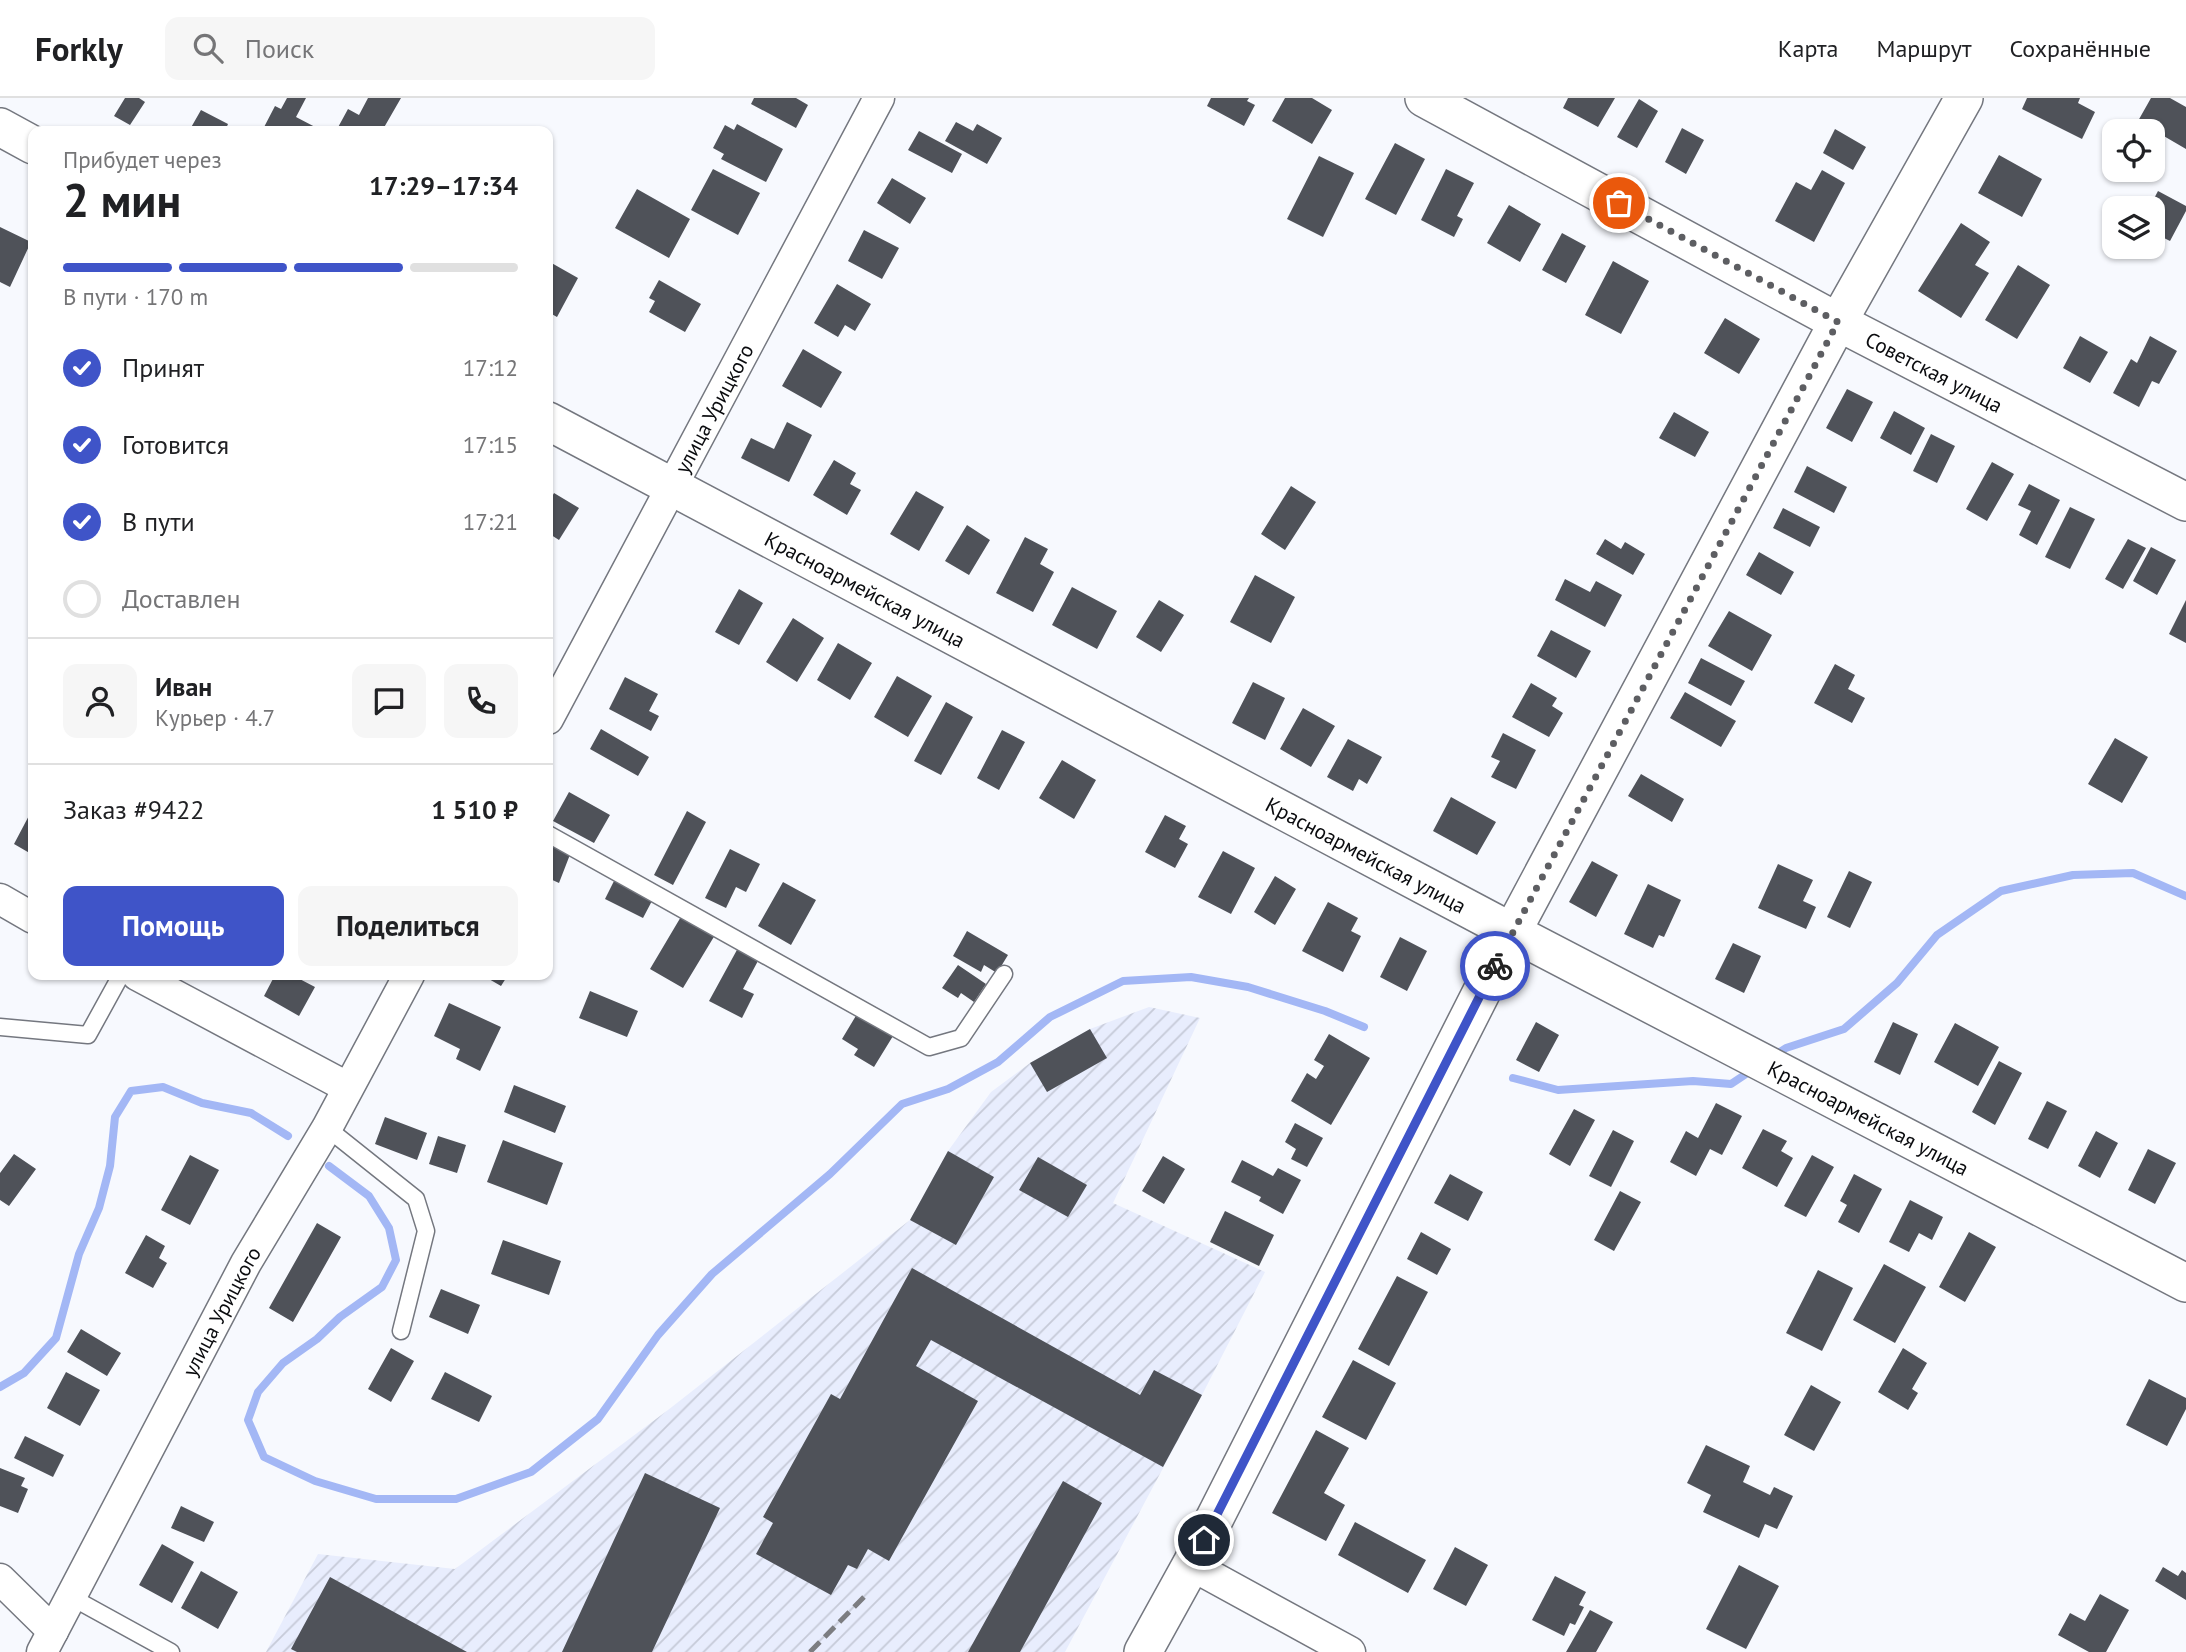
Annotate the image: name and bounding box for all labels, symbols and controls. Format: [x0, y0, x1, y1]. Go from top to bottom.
search box [165, 17, 655, 80]
text: Forkly [35, 27, 123, 70]
icon: search [189, 29, 227, 67]
text: Поиск [245, 32, 314, 65]
text: Карта [1778, 33, 1838, 64]
text: Маршрут [1876, 33, 1971, 64]
text: Сохранённые [2009, 33, 2151, 64]
map controls [2102, 119, 2165, 259]
button: locate [2102, 119, 2165, 182]
text: Прибудет через [63, 145, 222, 174]
text: 17:29–17:34 [369, 169, 518, 202]
text: 2 мин [63, 170, 181, 230]
pin [1589, 173, 1649, 233]
icon: bag [1600, 184, 1638, 222]
button: layers [2102, 196, 2165, 259]
text: В пути · 170 m [63, 282, 208, 311]
street label: Советская улица [1861, 325, 2007, 418]
street label: улица Урицкого [668, 339, 759, 478]
icon: check [63, 349, 101, 387]
text: Принят [122, 351, 204, 384]
text: 17:12 [463, 353, 518, 382]
icon: check [63, 426, 101, 464]
text: Готовится [122, 428, 229, 461]
text: 17:15 [463, 430, 518, 459]
icon: check [63, 503, 101, 541]
text: В пути [122, 505, 195, 538]
text: 17:21 [463, 507, 518, 536]
street label: Красноармейская улица [760, 525, 970, 653]
text: Доставлен [122, 582, 241, 615]
button: person [63, 664, 137, 738]
button: chat [352, 664, 426, 738]
button: phone [444, 664, 518, 738]
text: Иван [155, 670, 212, 703]
text: Курьер · 4.7 [155, 703, 275, 732]
street label: Красноармейская улица [1261, 790, 1471, 919]
text: Заказ #9422 [63, 793, 205, 826]
text: 1 510 ₽ [431, 793, 518, 826]
button: Помощь [63, 886, 284, 966]
button: Поделиться [298, 886, 518, 966]
courier [1460, 931, 1530, 1001]
icon: bike [1476, 947, 1514, 985]
street label: Красноармейская улица [1763, 1054, 1974, 1181]
street label: улица Урицкого [176, 1241, 266, 1381]
pin [1174, 1510, 1234, 1570]
icon: home [1185, 1521, 1223, 1559]

